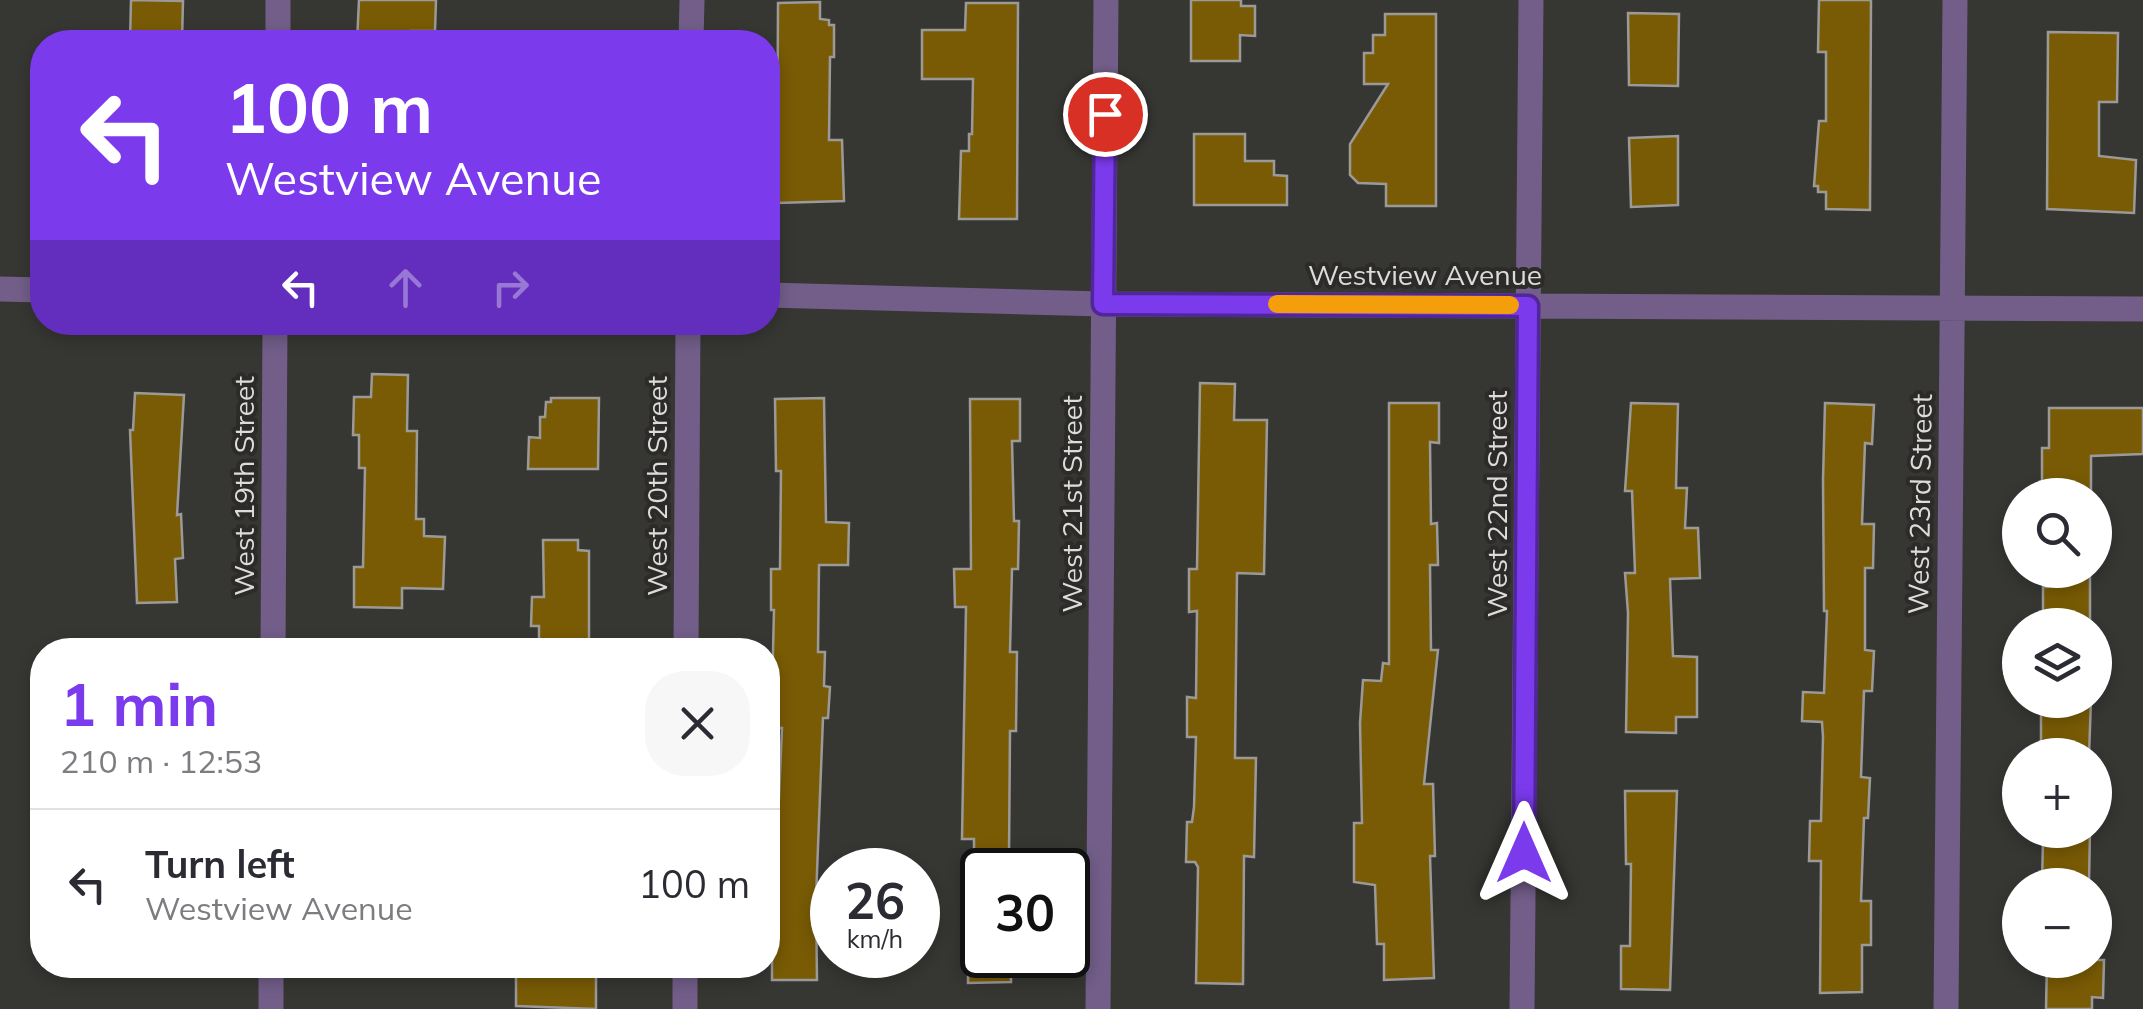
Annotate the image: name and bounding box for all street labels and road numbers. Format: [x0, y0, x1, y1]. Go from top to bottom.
street label: Westview Avenue [1308, 257, 1542, 292]
street label: West 19th Street [226, 376, 261, 596]
street label: West 20th Street [639, 376, 674, 596]
street label: West 22nd Street [1479, 390, 1514, 618]
street label: West 23rd Street [1900, 393, 1939, 615]
street label: West 21st Street [1054, 395, 1089, 613]

